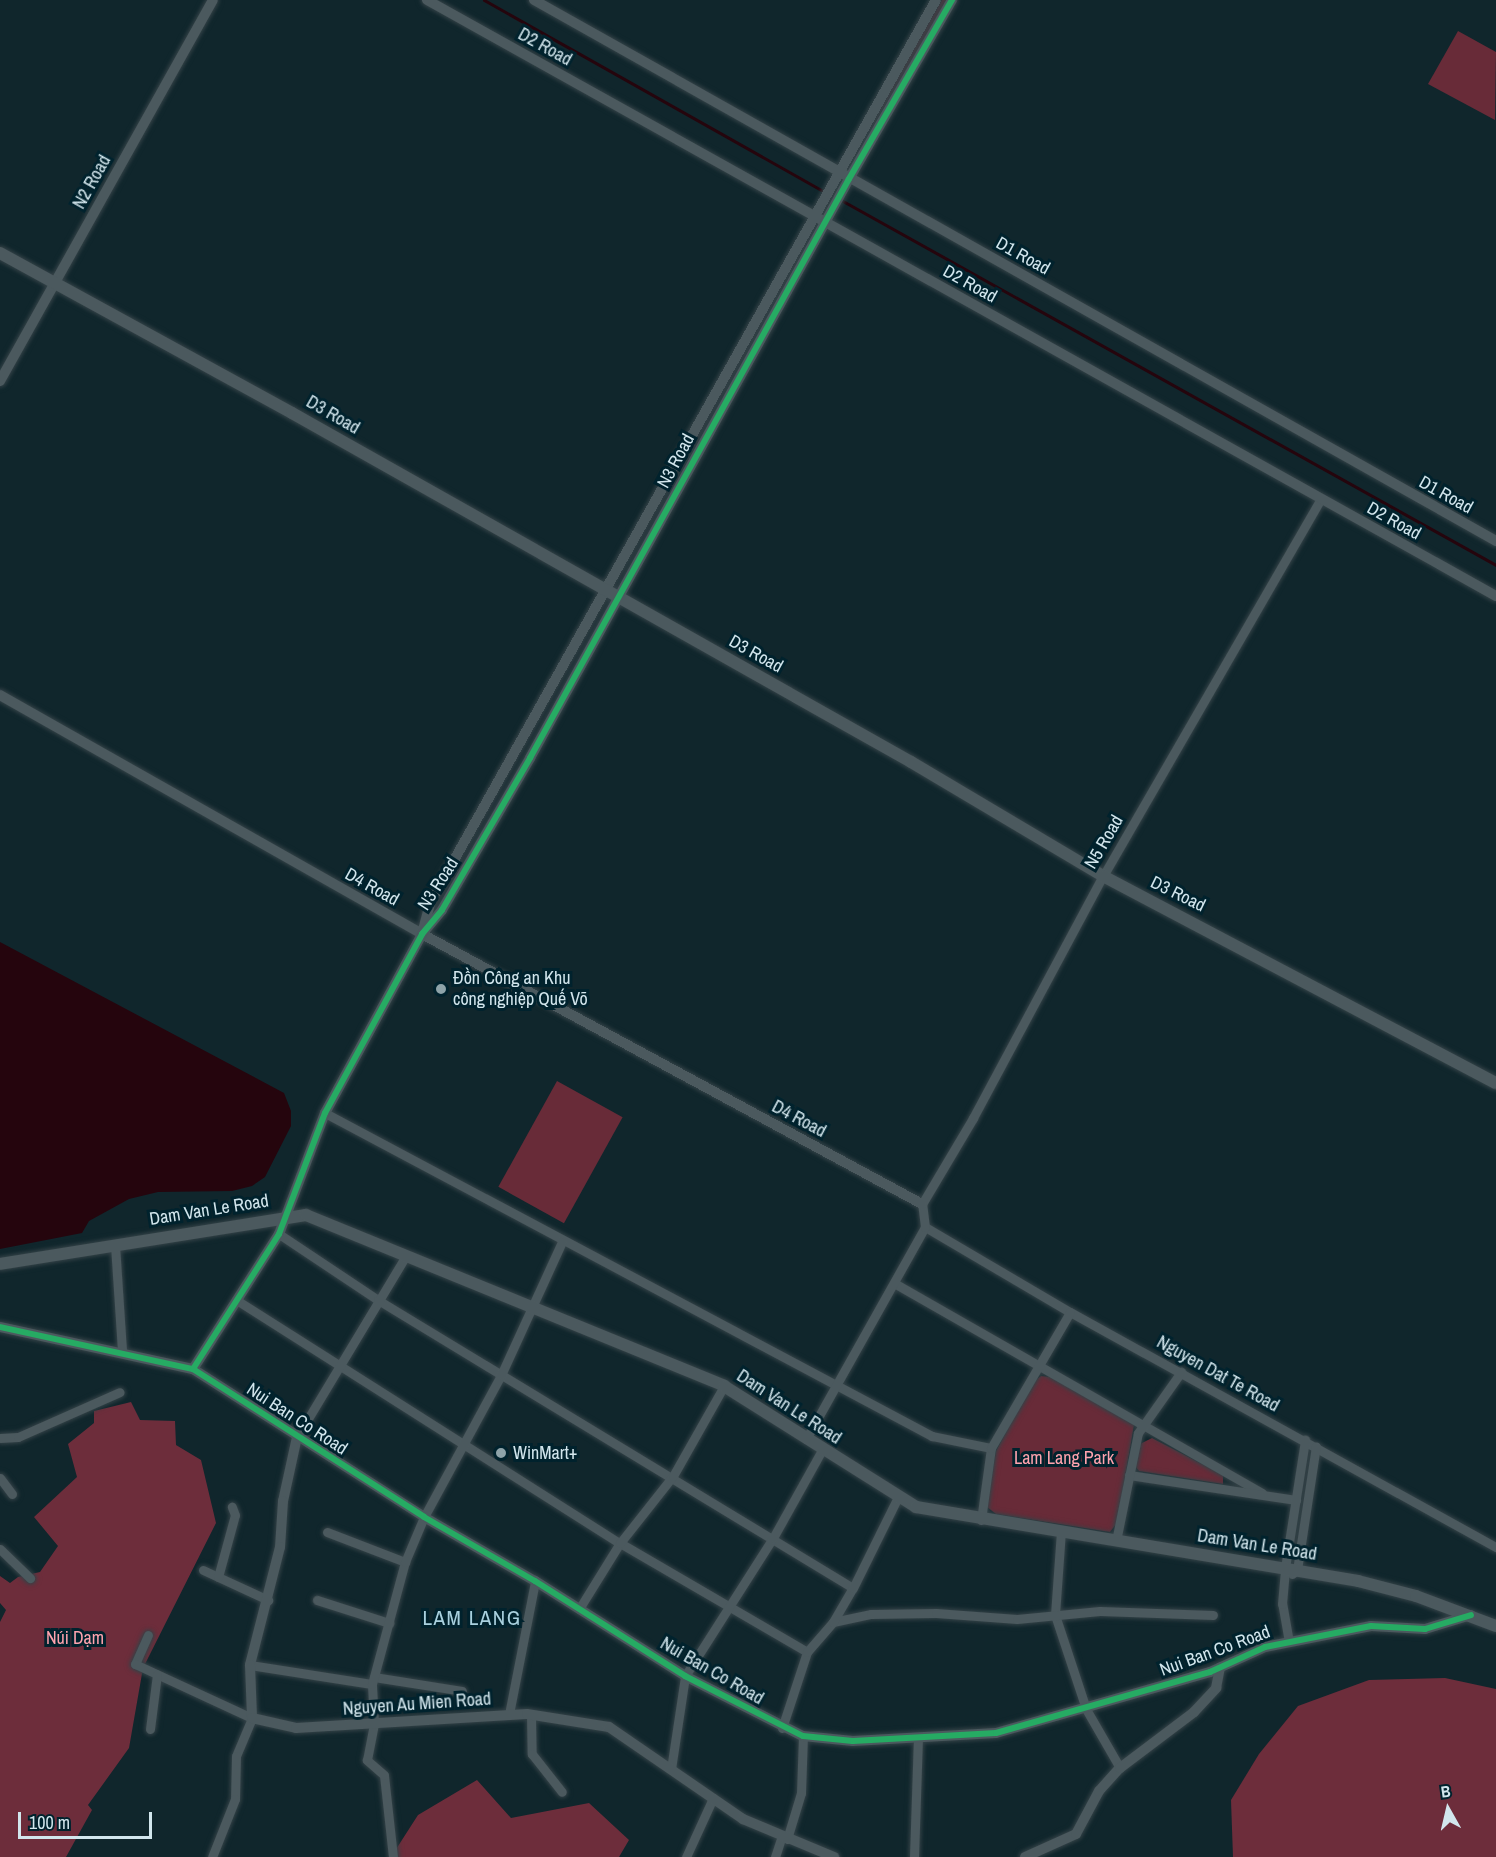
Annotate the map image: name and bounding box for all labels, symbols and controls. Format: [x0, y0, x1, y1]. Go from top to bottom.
street label: D2 Road [514, 23, 576, 71]
street label: N2 Road [68, 151, 116, 213]
street label: D1 Road [992, 232, 1054, 280]
street label: D2 Road [939, 260, 1001, 308]
street label: D3 Road [302, 391, 364, 439]
street label: N3 Road [653, 430, 699, 492]
street label: D1 Road [1415, 471, 1477, 519]
street label: D2 Road [1363, 497, 1425, 545]
street label: D3 Road [725, 630, 787, 678]
street label: N5 Road [1080, 811, 1128, 873]
street label: N3 Road [413, 854, 463, 914]
street label: D4 Road [341, 863, 403, 911]
street label: D3 Road [1147, 872, 1209, 916]
place label: Đồn Công an Khu công nghiệp Quế Võ [453, 968, 588, 1010]
marker: Đồn Công an Khu công nghiệp Quế Võ [434, 982, 448, 996]
street label: D4 Road [768, 1096, 830, 1142]
street label: Dam Van Le Road [148, 1190, 270, 1230]
street label: Nguyen Dat Te Road [1153, 1331, 1283, 1417]
street label: Dam Van Le Road [733, 1365, 845, 1449]
street label: Nui Ban Co Road [243, 1378, 351, 1460]
place label: WinMart+ [513, 1442, 577, 1464]
marker: WinMart+ [494, 1446, 508, 1460]
park label: Lam Lang Park [1014, 1447, 1114, 1469]
street label: Dam Van Le Road [1196, 1525, 1318, 1565]
district label: LAM LANG [422, 1605, 522, 1631]
street label: Nui Ban Co Road [1157, 1621, 1273, 1681]
park label: Núi Dạm [46, 1627, 104, 1649]
street label: Nui Ban Co Road [657, 1633, 767, 1709]
street label: Nguyen Au Mien Road [342, 1688, 492, 1720]
north arrow [1418, 1779, 1478, 1839]
text: B [1439, 1780, 1452, 1803]
scale bar [21, 1800, 154, 1838]
text: 100 m [29, 1810, 70, 1835]

